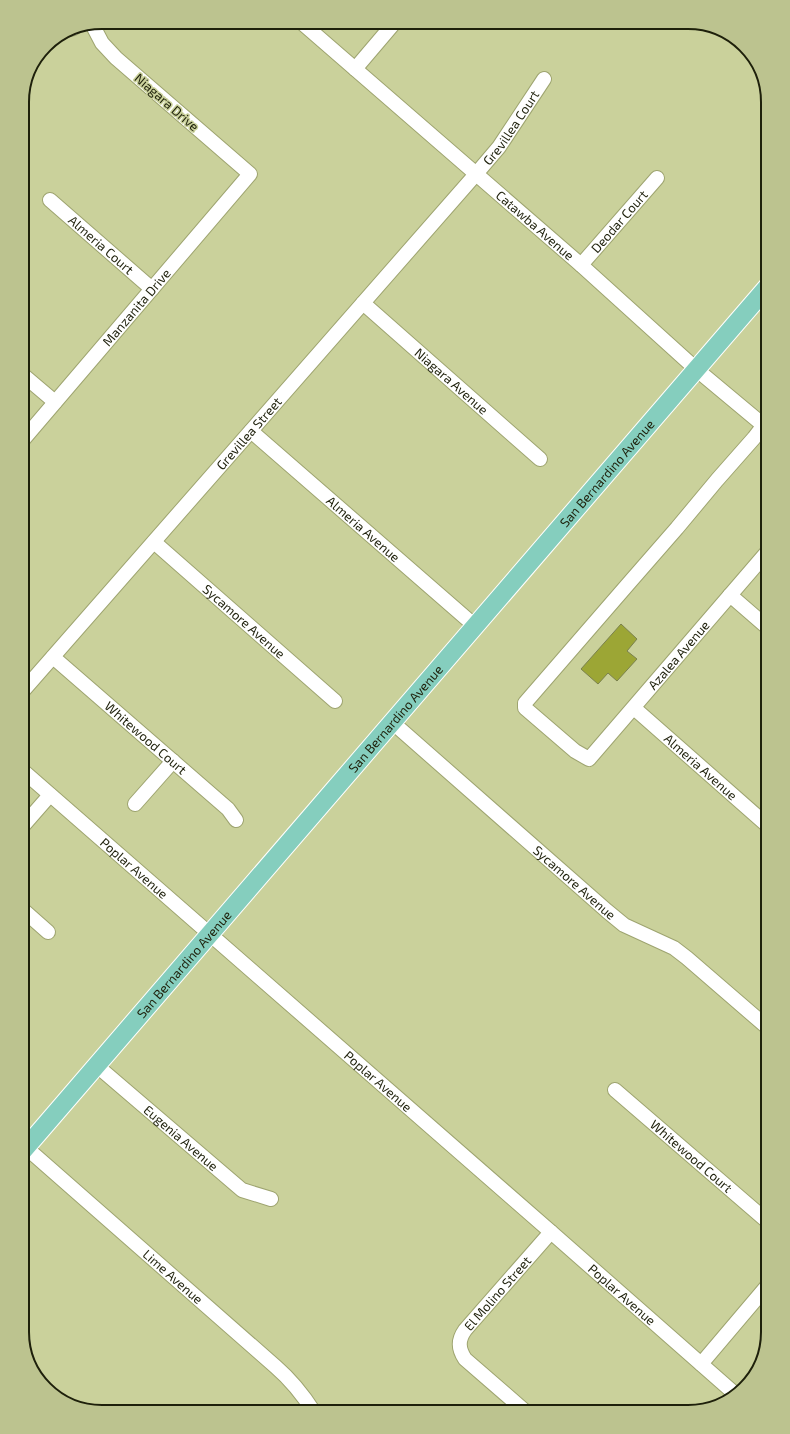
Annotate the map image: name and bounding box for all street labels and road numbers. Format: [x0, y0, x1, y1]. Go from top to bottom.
street label: Niagara Drive [132, 70, 202, 134]
street label: Grevillea Court [479, 87, 542, 168]
street label: Catawba Avenue [493, 187, 577, 263]
street label: Deodar Court [588, 187, 651, 256]
street label: Almeria Court [65, 212, 137, 277]
street label: Manzanita Drive [99, 265, 174, 349]
street label: Niagara Avenue [412, 344, 491, 418]
street label: Grevillea Street [213, 394, 285, 473]
street label: San Bernardino Avenue [556, 416, 657, 530]
street label: Almeria Avenue [323, 493, 403, 565]
street label: Sycamore Avenue [200, 581, 289, 662]
street label: Azalea Avenue [644, 617, 713, 693]
street label: San Bernardino Avenue [345, 662, 446, 776]
street label: Whitewood Court [102, 698, 190, 778]
street label: Almeria Avenue [661, 730, 741, 803]
street label: Poplar Avenue [97, 834, 171, 902]
street label: Sycamore Avenue [530, 842, 619, 923]
street label: San Bernardino Avenue [133, 907, 235, 1021]
street label: Poplar Avenue [341, 1047, 415, 1115]
street label: Eugenia Avenue [141, 1102, 222, 1174]
street label: Whitewood Court [647, 1116, 736, 1196]
street label: Lime Avenue [140, 1246, 206, 1307]
street label: El Molino Street [460, 1253, 534, 1334]
street label: Poplar Avenue [585, 1261, 659, 1329]

